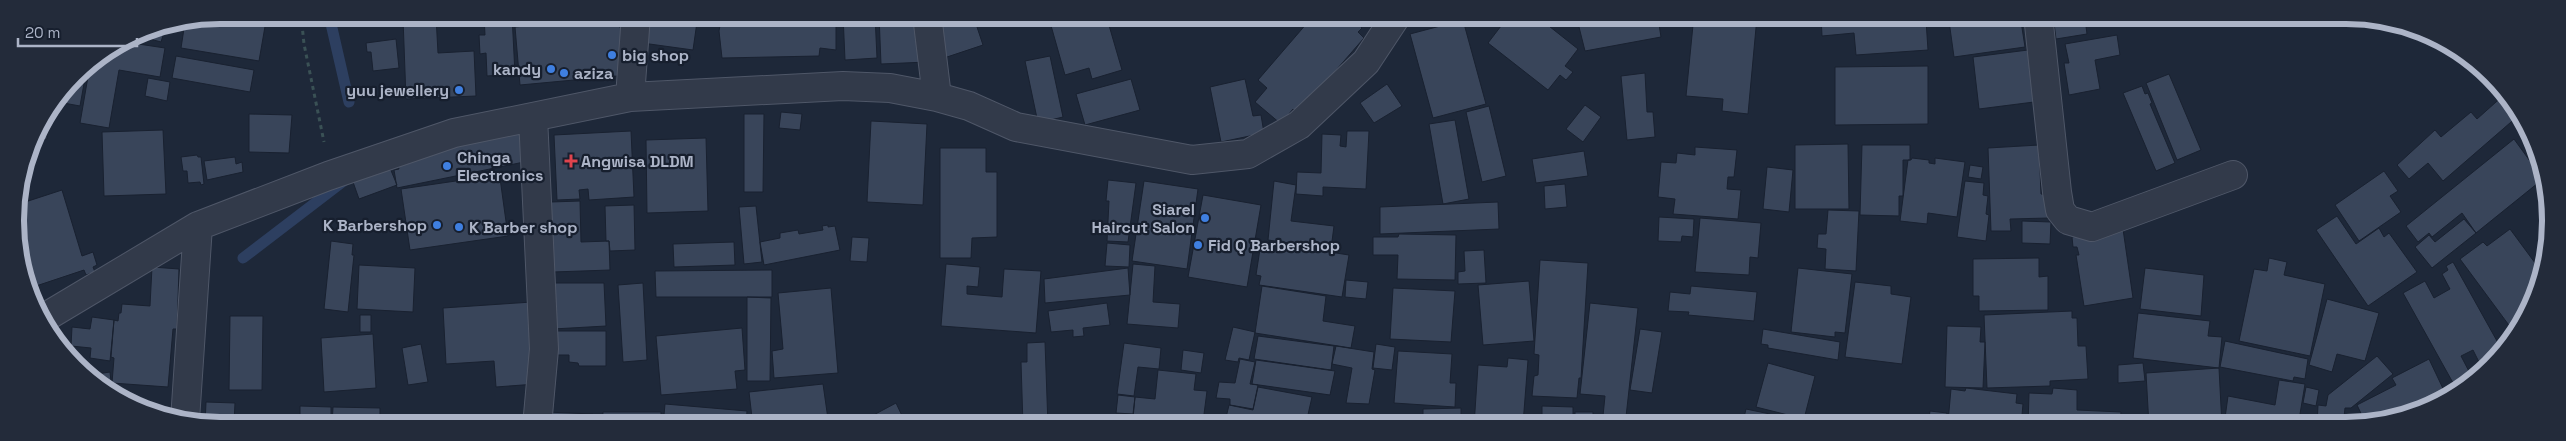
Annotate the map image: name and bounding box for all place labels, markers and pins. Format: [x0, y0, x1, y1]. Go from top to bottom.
place label: big shop [622, 45, 689, 66]
marker: big shop [606, 49, 618, 61]
place label: kandy [493, 59, 541, 80]
marker: kandy [545, 63, 557, 75]
place label: aziza [574, 63, 613, 84]
marker: aziza [558, 67, 570, 79]
place label: yuu jewellery [346, 80, 449, 101]
marker: yuu jewellery [453, 84, 465, 96]
place label: Chinga Electronics [457, 147, 543, 186]
place label: Angwisa DLDM [581, 151, 694, 172]
marker: Angwisa DLDM [565, 155, 577, 167]
marker: Chinga Electronics [441, 160, 453, 172]
place label: Siarel Haircut Salon [1092, 199, 1195, 238]
marker: Siarel Haircut Salon [1199, 212, 1211, 224]
place label: K Barbershop [323, 215, 427, 236]
place label: K Barber shop [469, 217, 577, 238]
marker: K Barbershop [431, 219, 443, 231]
marker: K Barber shop [453, 221, 465, 233]
place label: Fid Q Barbershop [1208, 235, 1340, 256]
marker: Fid Q Barbershop [1192, 239, 1204, 251]

